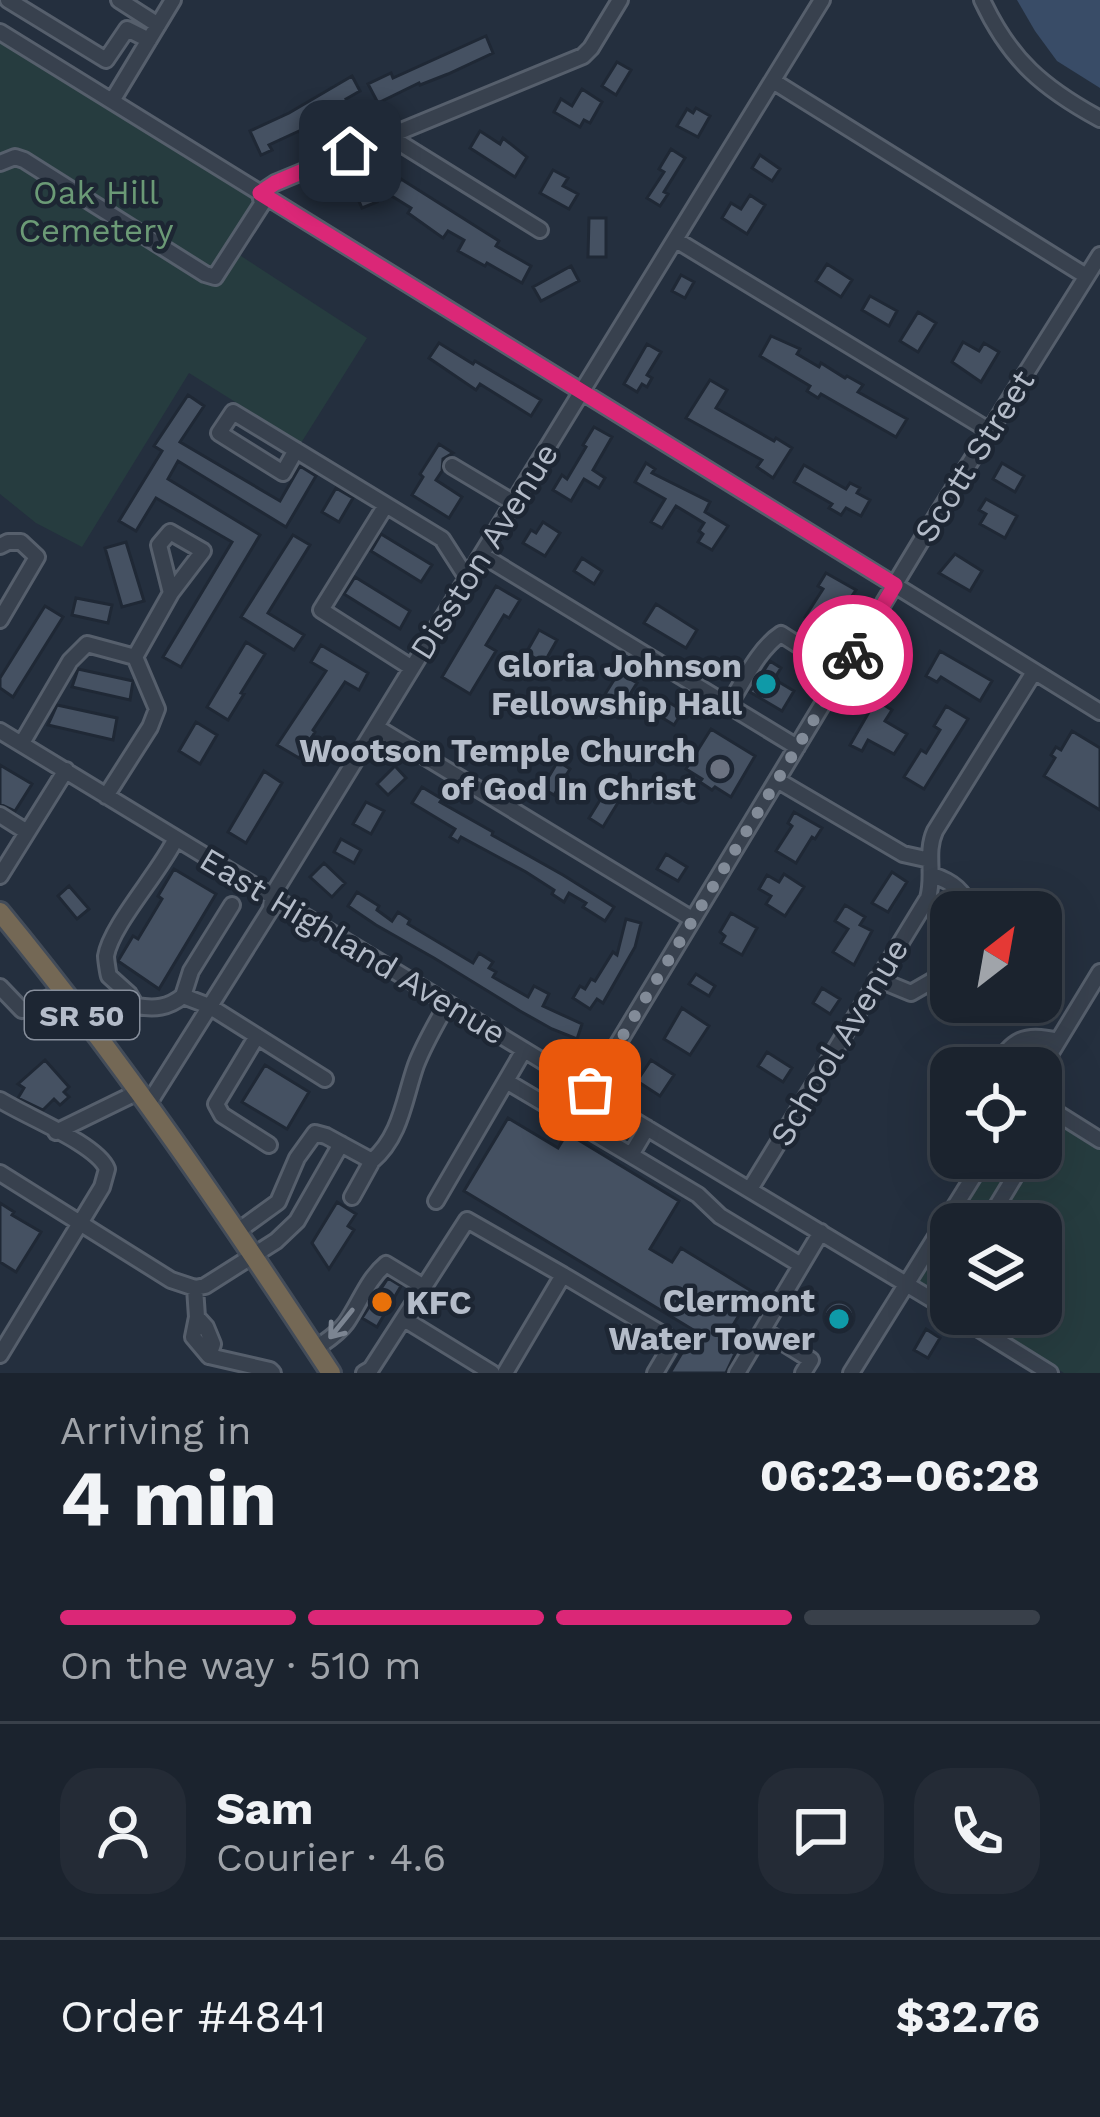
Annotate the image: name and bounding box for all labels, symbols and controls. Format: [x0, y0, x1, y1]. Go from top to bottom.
pin [299, 100, 401, 202]
icon: home [317, 118, 383, 184]
park label: Oak Hill Cemetery [18, 173, 174, 250]
street label: Scott Street [906, 363, 1042, 549]
street label: Disston Avenue [402, 436, 566, 666]
courier [793, 595, 913, 715]
icon: bike [820, 622, 886, 688]
place label: Gloria Johnson Fellowship Hall [491, 646, 742, 723]
marker: Gloria Johnson Fellowship Hall [753, 671, 779, 697]
place label: Wootson Temple Church of God In Christ [299, 731, 697, 808]
marker: Wootson Temple Church of God In Christ [707, 756, 733, 782]
street label: East Highland Avenue [193, 839, 513, 1053]
north arrow [930, 891, 1062, 1023]
map controls [930, 891, 1062, 1335]
street label: School Avenue [762, 931, 916, 1153]
road number: SR 50 [25, 991, 139, 1039]
pin [539, 1039, 641, 1141]
button: locate [930, 1047, 1062, 1179]
icon: bag [557, 1057, 623, 1123]
button: layers [930, 1203, 1062, 1335]
place label: Clermont Water Tower [608, 1281, 816, 1358]
place label: KFC [406, 1283, 471, 1322]
marker: KFC [369, 1289, 395, 1315]
marker: Clermont Water Tower [826, 1306, 852, 1332]
one-way arrow [328, 1308, 355, 1339]
text: Arriving in [60, 1408, 251, 1453]
text: 06:23–06:28 [760, 1449, 1040, 1502]
text: 4 min [60, 1452, 277, 1544]
text: On the way · 510 m [60, 1643, 421, 1688]
button: person [60, 1768, 186, 1894]
button: chat [758, 1768, 884, 1894]
button: phone [914, 1768, 1040, 1894]
text: Sam [216, 1782, 313, 1835]
text: Courier · 4.6 [216, 1835, 446, 1880]
text: Order #4841 [60, 1990, 326, 2043]
text: $32.76 [896, 1990, 1040, 2043]

